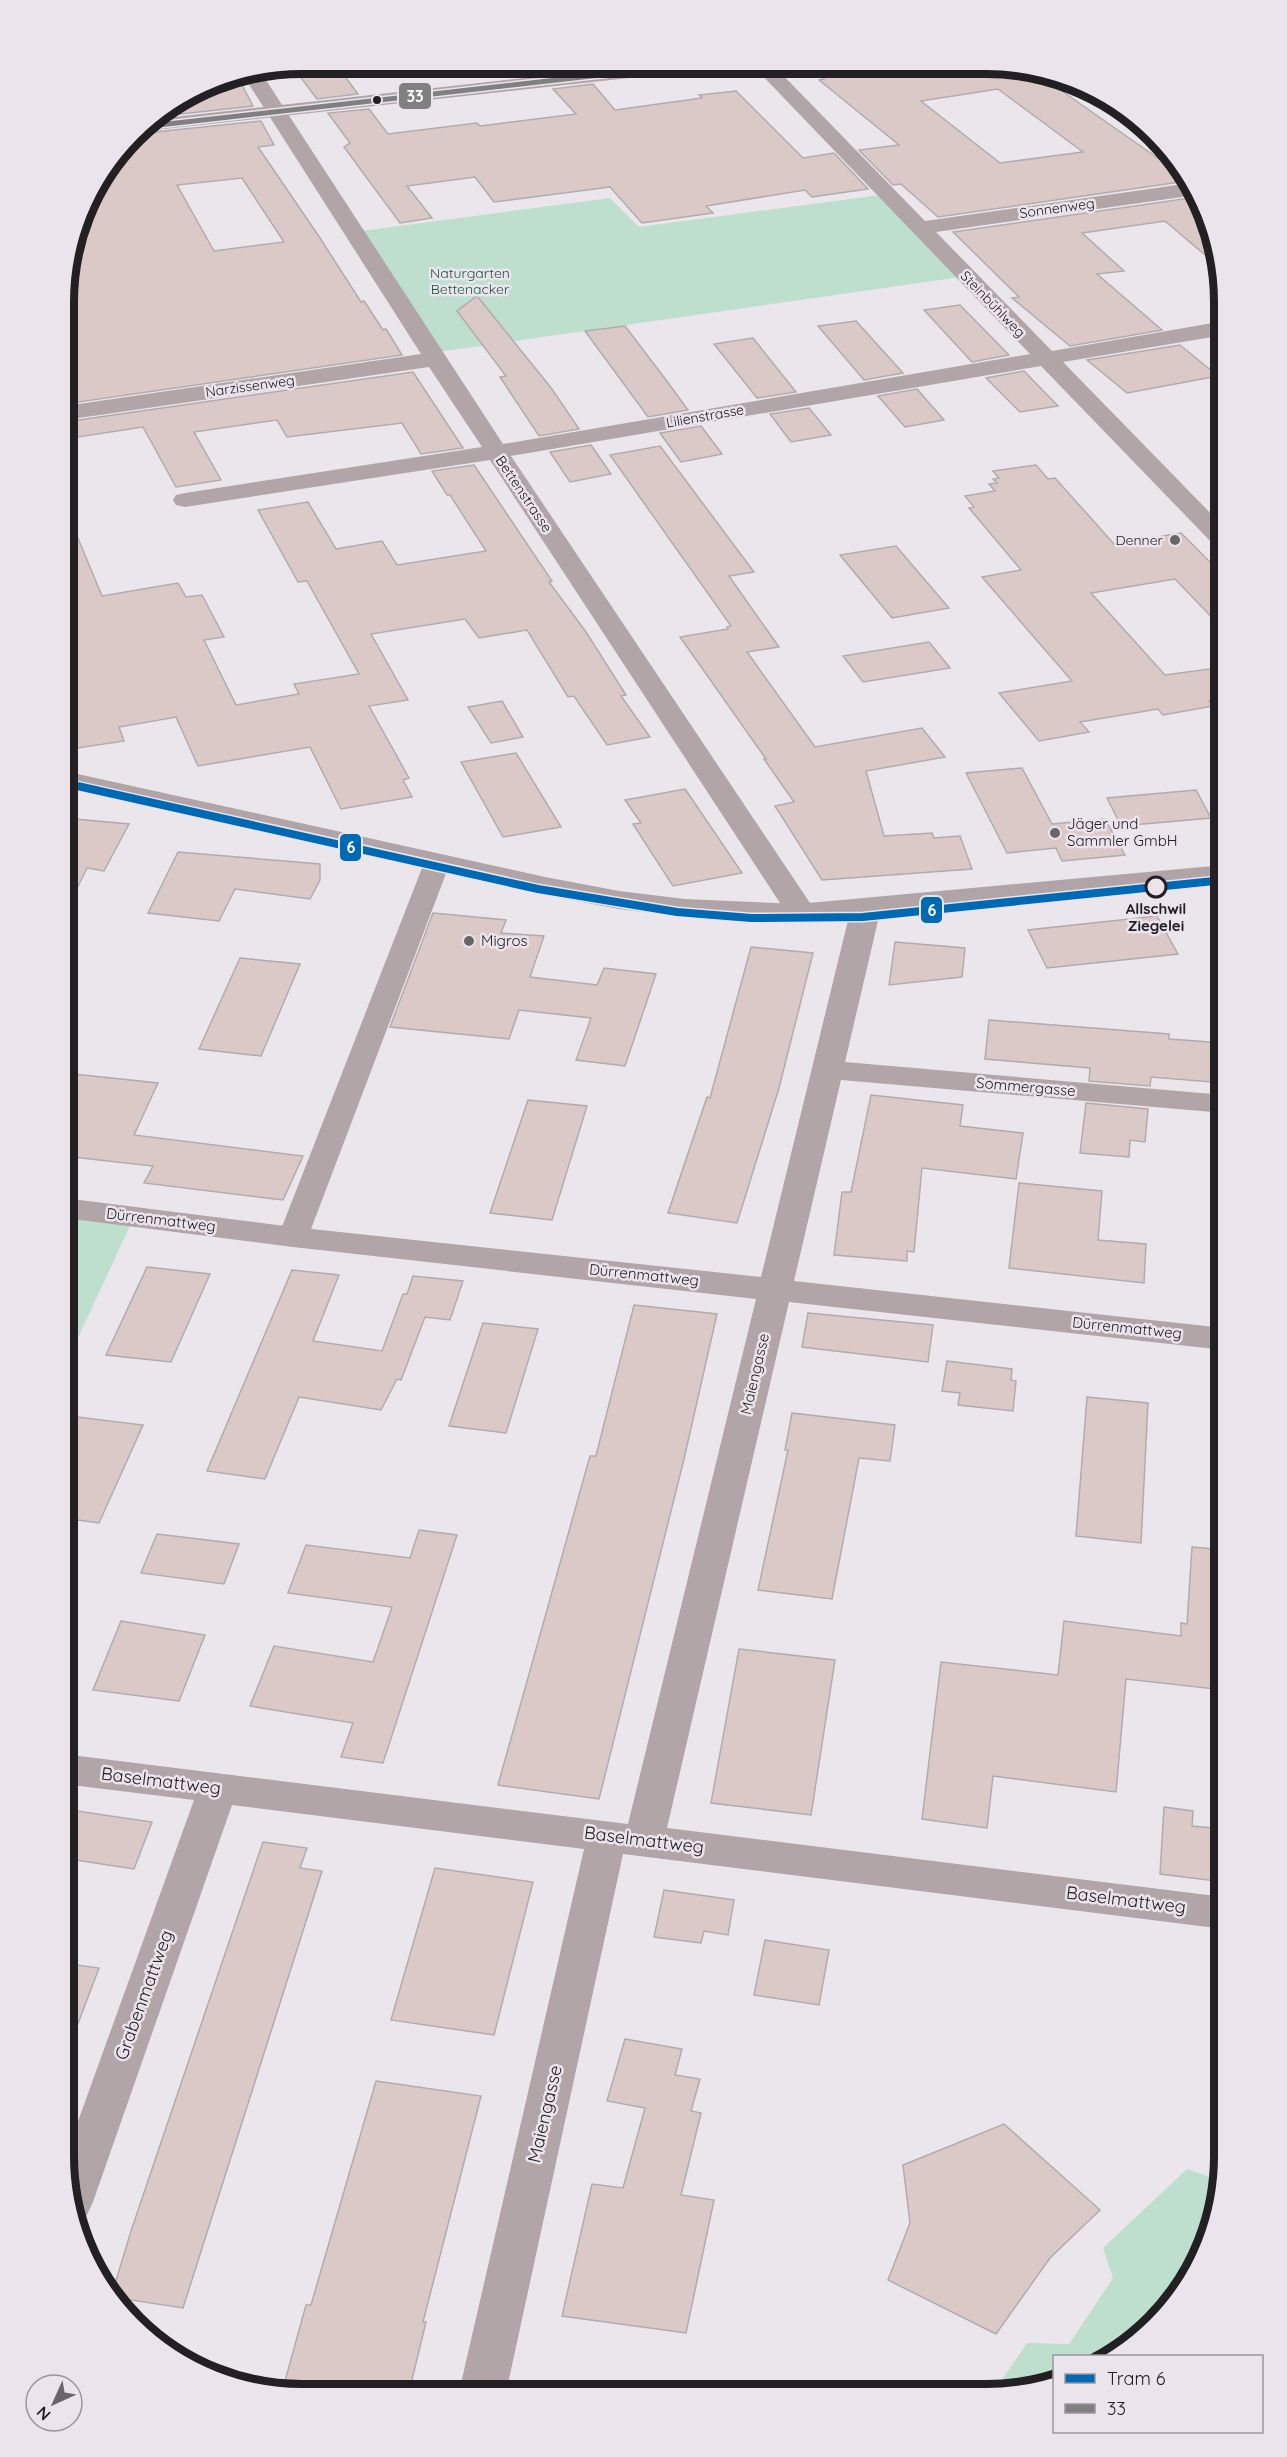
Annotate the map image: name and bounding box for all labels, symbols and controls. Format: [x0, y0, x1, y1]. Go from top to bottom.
line badge: 33 [398, 82, 432, 110]
text: 33 [406, 86, 424, 106]
unlabelled marker [371, 94, 383, 106]
street label: Sonnenweg [1018, 194, 1096, 222]
park label: Naturgarten Bettenacker [430, 264, 510, 298]
street label: Steinbühlweg [957, 267, 1029, 341]
street label: Narzissenweg [204, 371, 296, 401]
street label: Lilienstrasse [665, 400, 745, 432]
street label: Bettenstrasse [492, 452, 556, 536]
place label: Denner [1115, 531, 1164, 549]
marker: Denner [1168, 533, 1182, 547]
place label: Jäger und Sammler GmbH [1067, 814, 1178, 850]
marker: Jäger und Sammler GmbH [1048, 826, 1062, 840]
line badge: 6 [339, 833, 362, 862]
text: 6 [347, 837, 356, 857]
marker: Allschwil Ziegelei [1145, 876, 1167, 898]
line badge: 6 [920, 896, 943, 924]
place label: Allschwil Ziegelei [1126, 899, 1186, 935]
text: 6 [928, 900, 937, 920]
place label: Migros [481, 931, 528, 950]
marker: Migros [462, 934, 476, 948]
street label: Sommergasse [976, 1073, 1077, 1100]
street label: Dürrenmattweg [105, 1203, 217, 1236]
street label: Dürrenmattweg [588, 1259, 700, 1290]
street label: Dürrenmattweg [1071, 1312, 1183, 1343]
street label: Maiengasse [736, 1331, 773, 1416]
street label: Baselmattweg [100, 1762, 222, 1799]
street label: Baselmattweg [583, 1821, 705, 1858]
street label: Baselmattweg [1065, 1881, 1187, 1918]
street label: Grabenmattweg [109, 1927, 178, 2063]
street label: Maiengasse [522, 2063, 567, 2165]
legend [1053, 2355, 1263, 2433]
text: Tram 6 [1107, 2367, 1166, 2390]
north arrow [24, 2373, 84, 2433]
text: 33 [1107, 2397, 1126, 2420]
text: N [32, 2402, 55, 2425]

